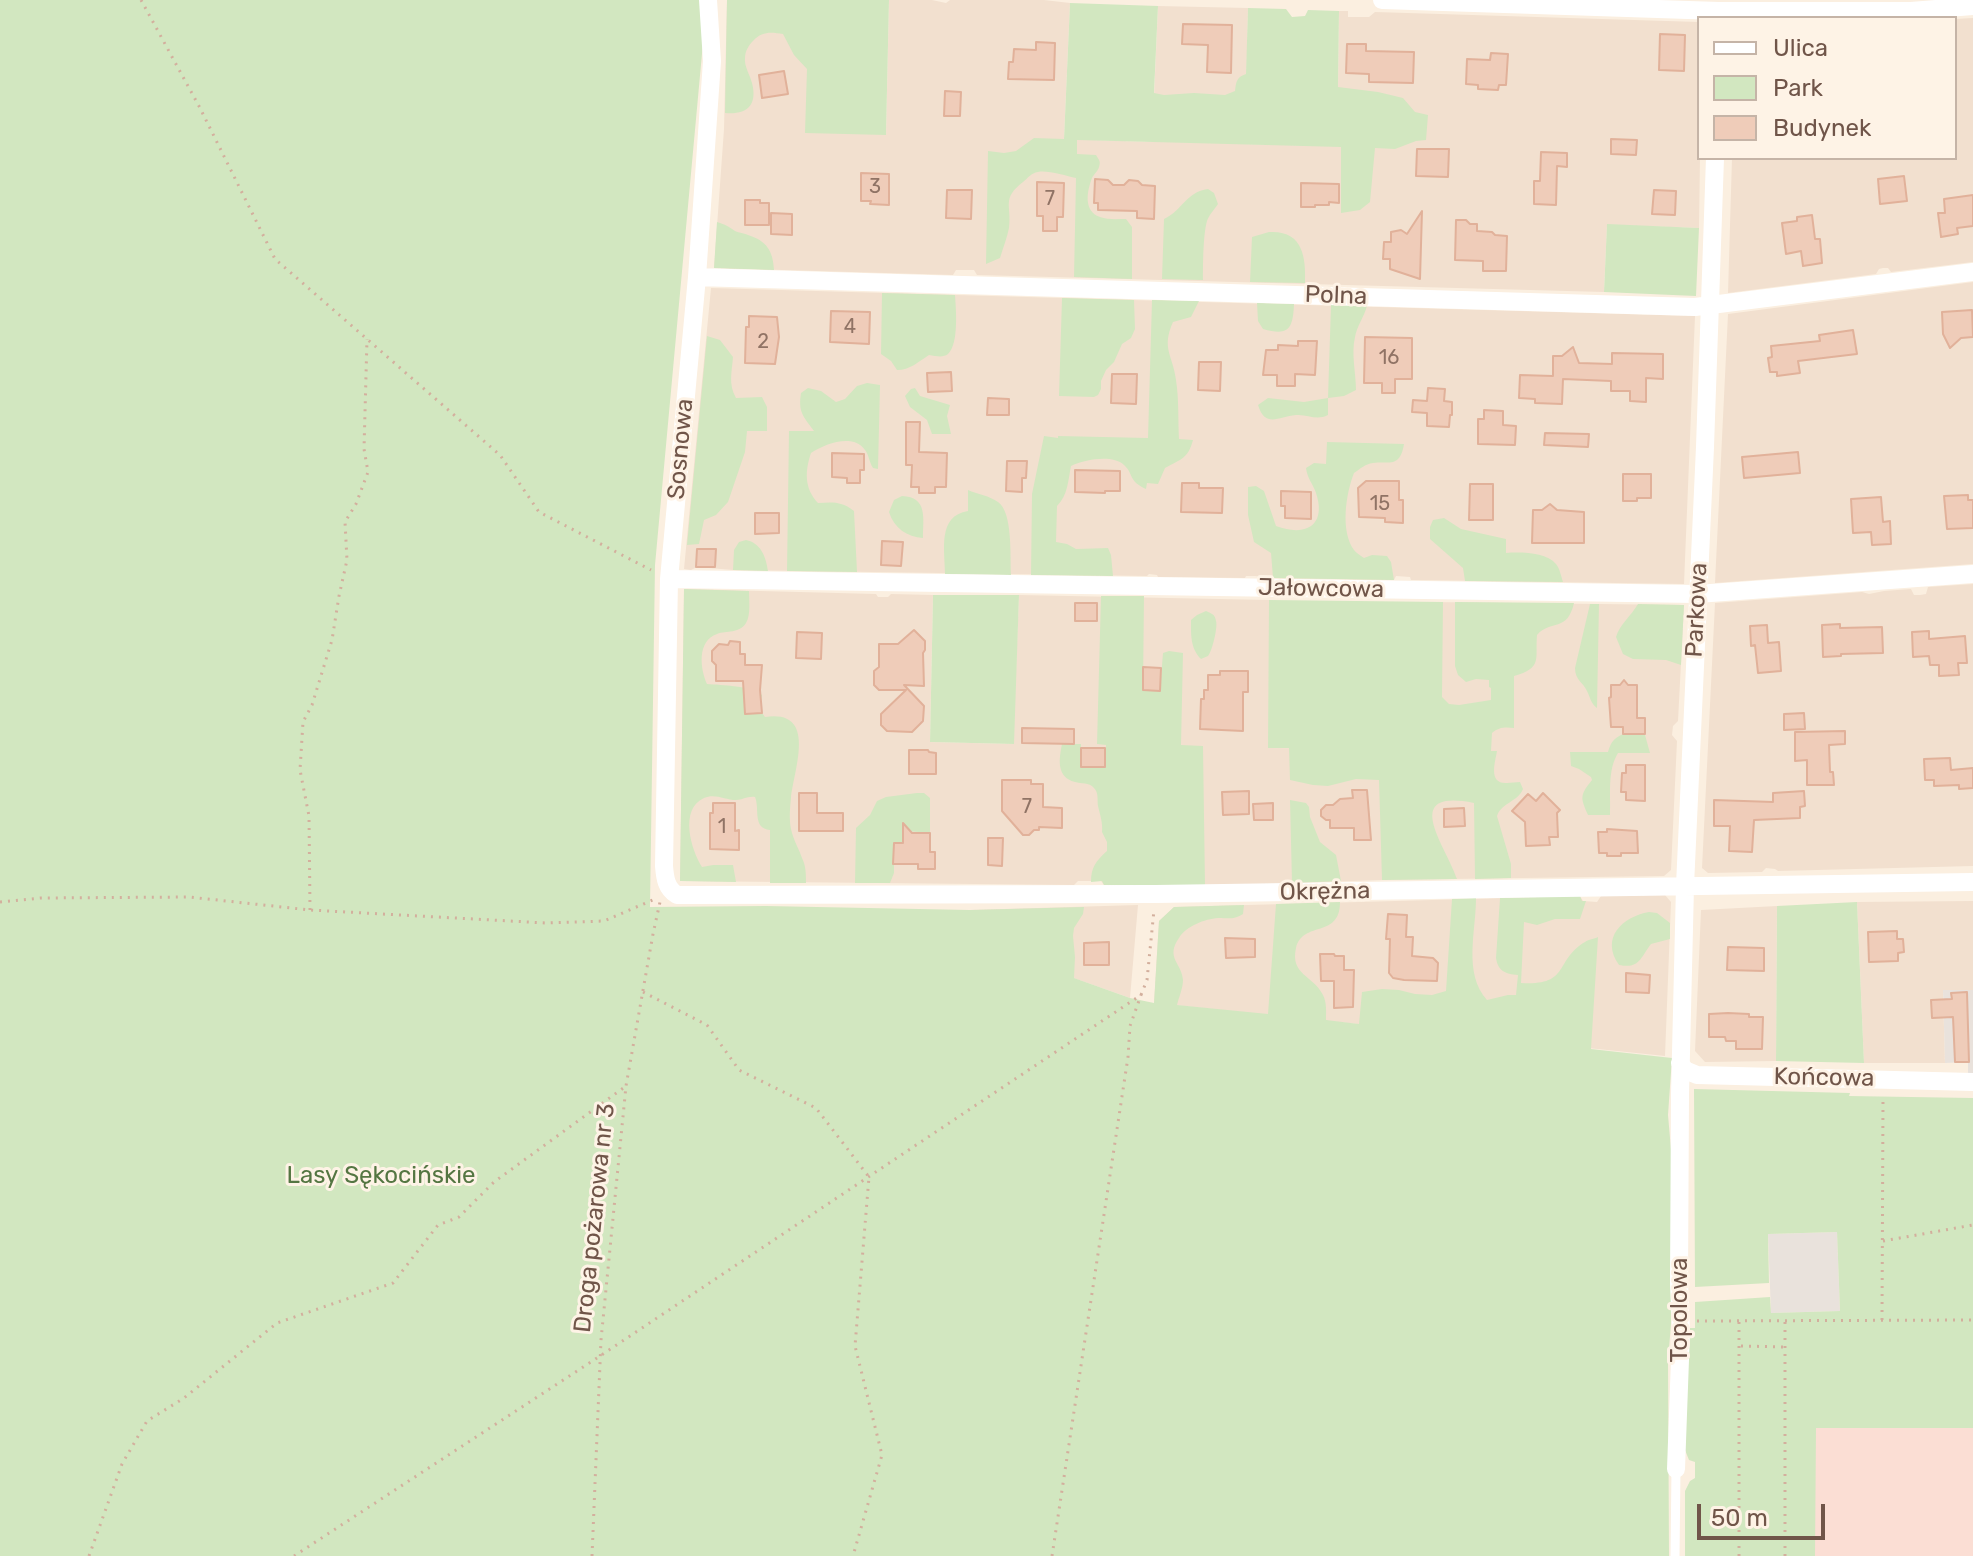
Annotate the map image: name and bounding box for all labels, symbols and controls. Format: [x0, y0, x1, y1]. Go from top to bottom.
legend [1697, 16, 1957, 160]
text: Ulica [1773, 34, 1828, 62]
text: Park [1773, 74, 1823, 102]
text: Budynek [1773, 114, 1871, 142]
house number: 3 [869, 175, 881, 199]
house number: 7 [1045, 187, 1055, 211]
street label: Polna [1304, 281, 1368, 311]
house number: 4 [844, 315, 856, 339]
house number: 2 [757, 330, 769, 354]
house number: 16 [1379, 346, 1399, 370]
street label: Sosnowa [662, 397, 700, 501]
house number: 15 [1370, 492, 1390, 516]
street label: Parkowa [1680, 562, 1714, 658]
street label: Jałowcowa [1258, 574, 1384, 604]
house number: 7 [1022, 795, 1032, 819]
house number: 1 [718, 815, 726, 839]
street label: Okrężna [1279, 877, 1371, 907]
street label: Końcowa [1773, 1063, 1875, 1093]
street label: Droga pożarowa nr 3 [569, 1102, 621, 1334]
park label: Lasy Sękocińskie [286, 1162, 476, 1190]
street label: Topolowa [1666, 1258, 1694, 1362]
scale bar [1701, 1488, 1829, 1538]
text: 50 m [1711, 1504, 1768, 1532]

